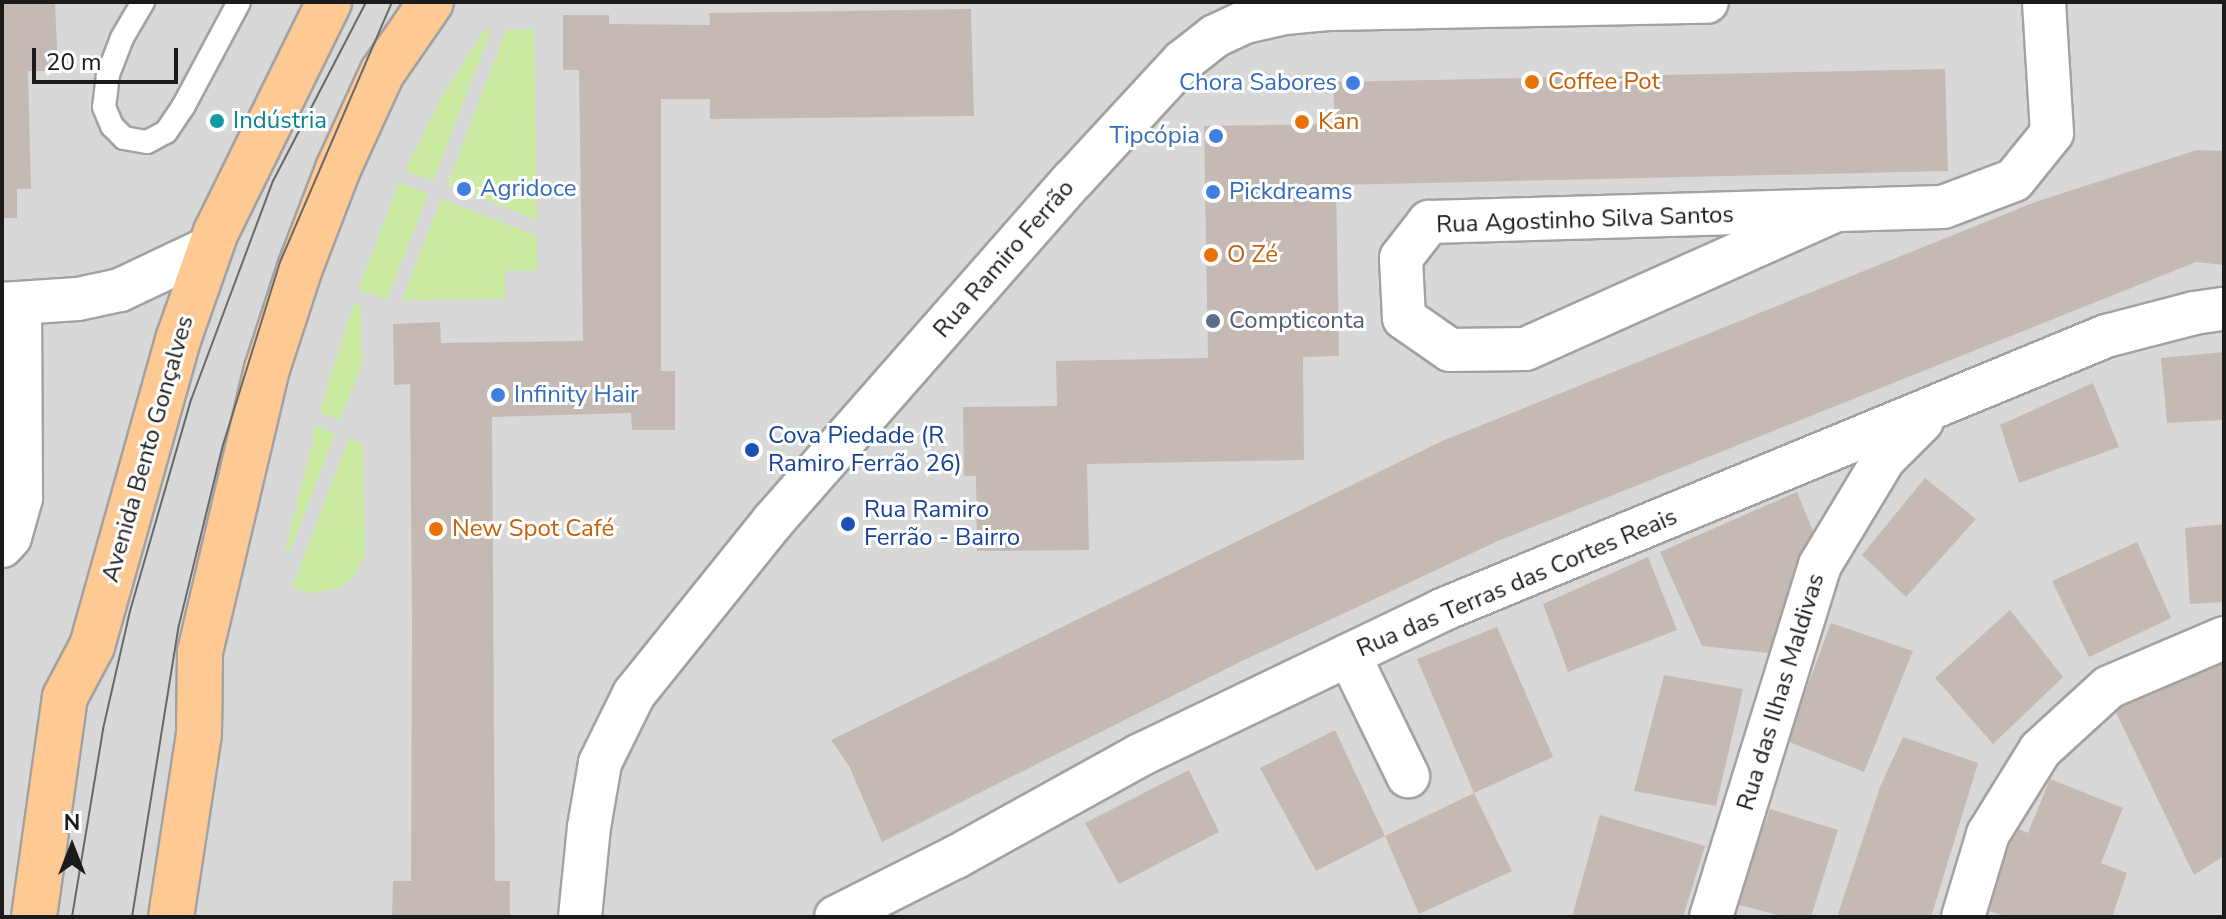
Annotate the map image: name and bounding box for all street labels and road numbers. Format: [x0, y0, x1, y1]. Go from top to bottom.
street label: Rua Ramiro Ferrão [928, 174, 1080, 344]
street label: Rua Agostinho Silva Santos [1436, 200, 1734, 240]
street label: Avenida Bento Gonçalves [96, 312, 200, 586]
street label: Rua das Terras das Cortes Reais [1353, 502, 1681, 664]
street label: Rua das Ilhas Maldivas [1731, 570, 1831, 814]

